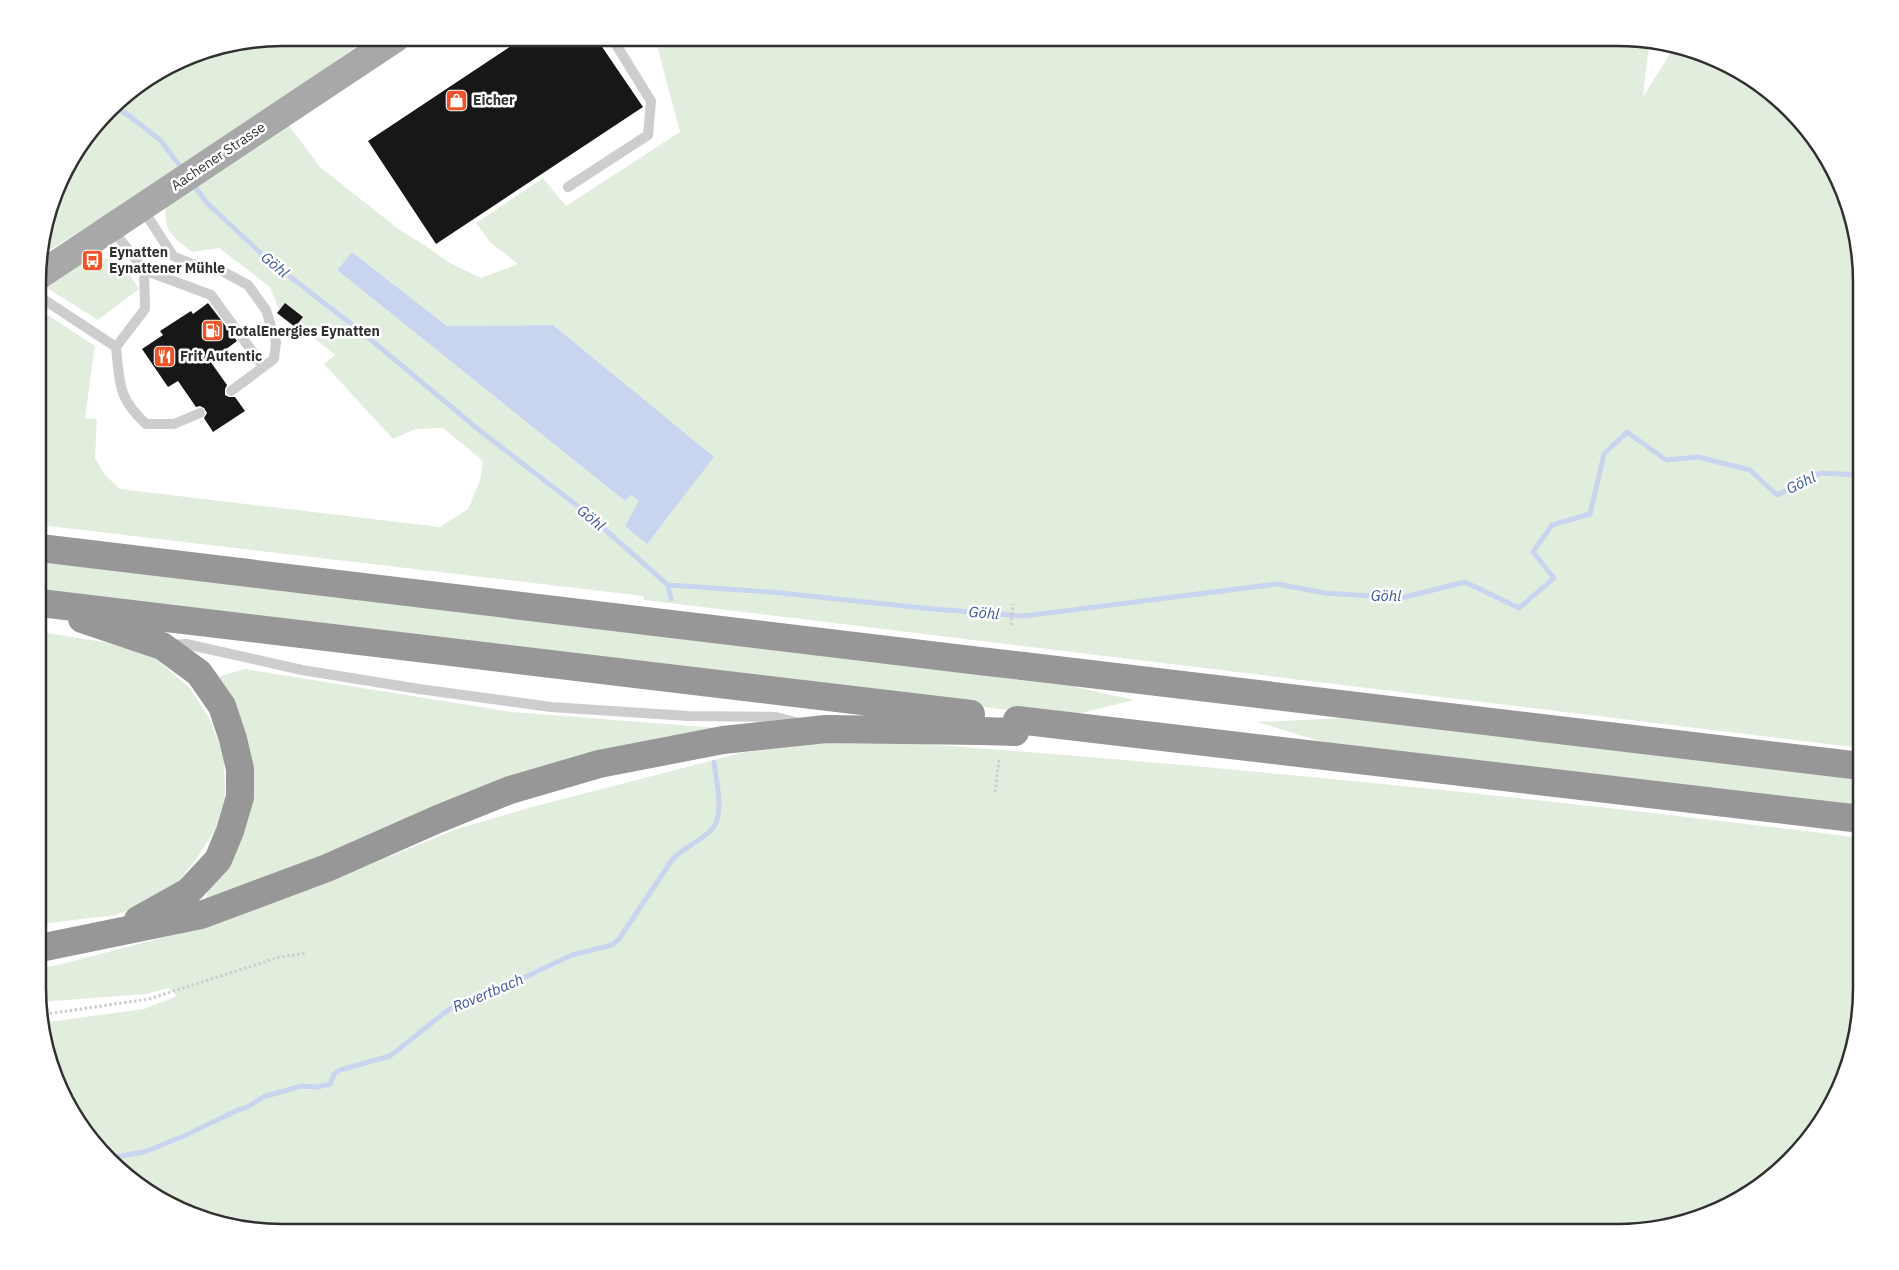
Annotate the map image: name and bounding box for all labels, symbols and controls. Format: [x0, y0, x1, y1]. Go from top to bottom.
shop icon: Eicher [445, 88, 469, 112]
place label: Eicher [473, 91, 515, 109]
street label: Aachener Strasse [167, 118, 269, 194]
place label: Eynatten Eynattener Mühle [109, 243, 225, 277]
bus stop icon: Eynatten Eynattener Mühle [81, 248, 105, 272]
water label: Göhl [257, 248, 293, 282]
fuel station icon: TotalEnergies Eynatten [200, 319, 224, 343]
place label: TotalEnergies Eynatten [228, 322, 380, 340]
restaurant icon: Frit Autentic [152, 344, 176, 368]
place label: Frit Autentic [180, 347, 262, 365]
water label: Göhl [1783, 467, 1819, 498]
water label: Göhl [573, 501, 609, 535]
water label: Göhl [1371, 586, 1401, 605]
water label: Göhl [968, 602, 1000, 623]
water label: Rovertbach [450, 969, 526, 1016]

